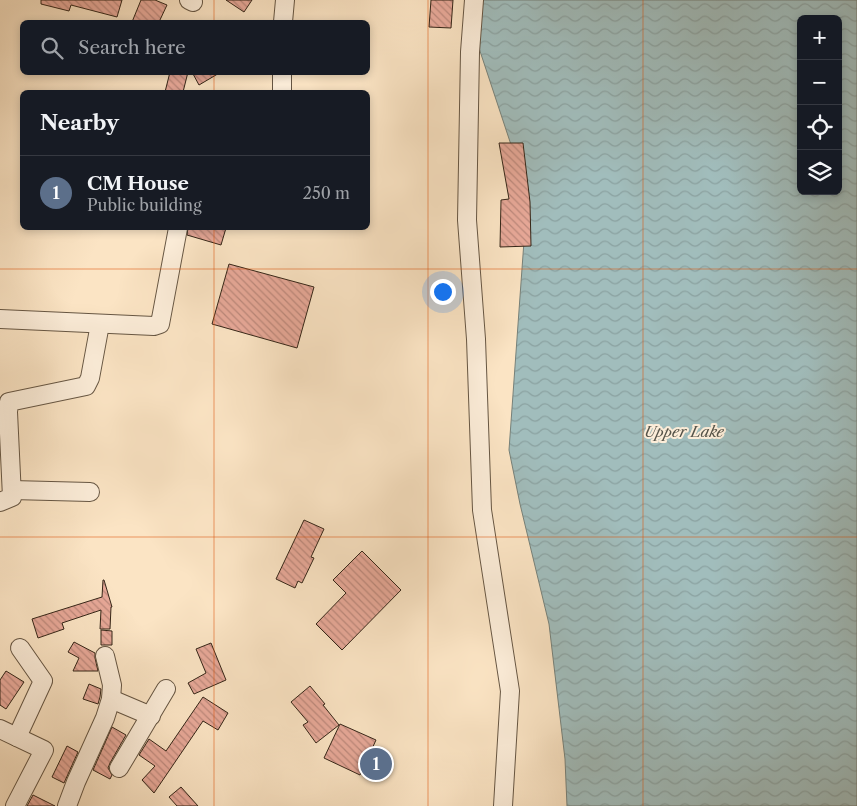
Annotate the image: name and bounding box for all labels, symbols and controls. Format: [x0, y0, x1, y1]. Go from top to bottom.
map controls [797, 15, 842, 195]
button: + [797, 15, 842, 60]
search box [20, 20, 370, 75]
icon: search [38, 34, 66, 62]
text: Search here [78, 36, 186, 59]
button: − [797, 60, 842, 105]
button: locate [797, 105, 842, 150]
text: Nearby [40, 110, 119, 135]
button: layers [797, 150, 842, 195]
text: CM House [87, 172, 189, 195]
text: 1 [52, 183, 60, 203]
text: 250 m [303, 183, 350, 203]
text: Public building [87, 195, 202, 215]
your location [430, 279, 456, 305]
water label: Upper Lake [644, 422, 725, 441]
pin: 1 [360, 745, 392, 783]

